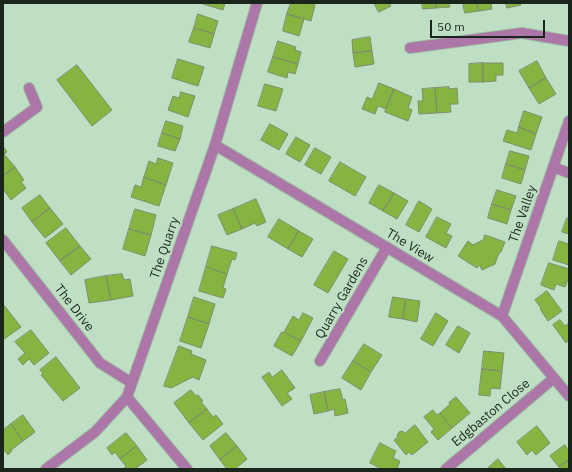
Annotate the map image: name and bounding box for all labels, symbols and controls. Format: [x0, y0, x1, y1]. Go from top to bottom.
scale bar [432, 12, 547, 38]
text: 50 m [437, 19, 465, 34]
street label: The Valley [506, 183, 540, 245]
street label: The Quarry [147, 215, 183, 281]
street label: The View [383, 226, 437, 266]
street label: Quarry Gardens [312, 254, 372, 342]
street label: The Drive [51, 281, 97, 335]
street label: Edgbaston Close [449, 376, 533, 450]

